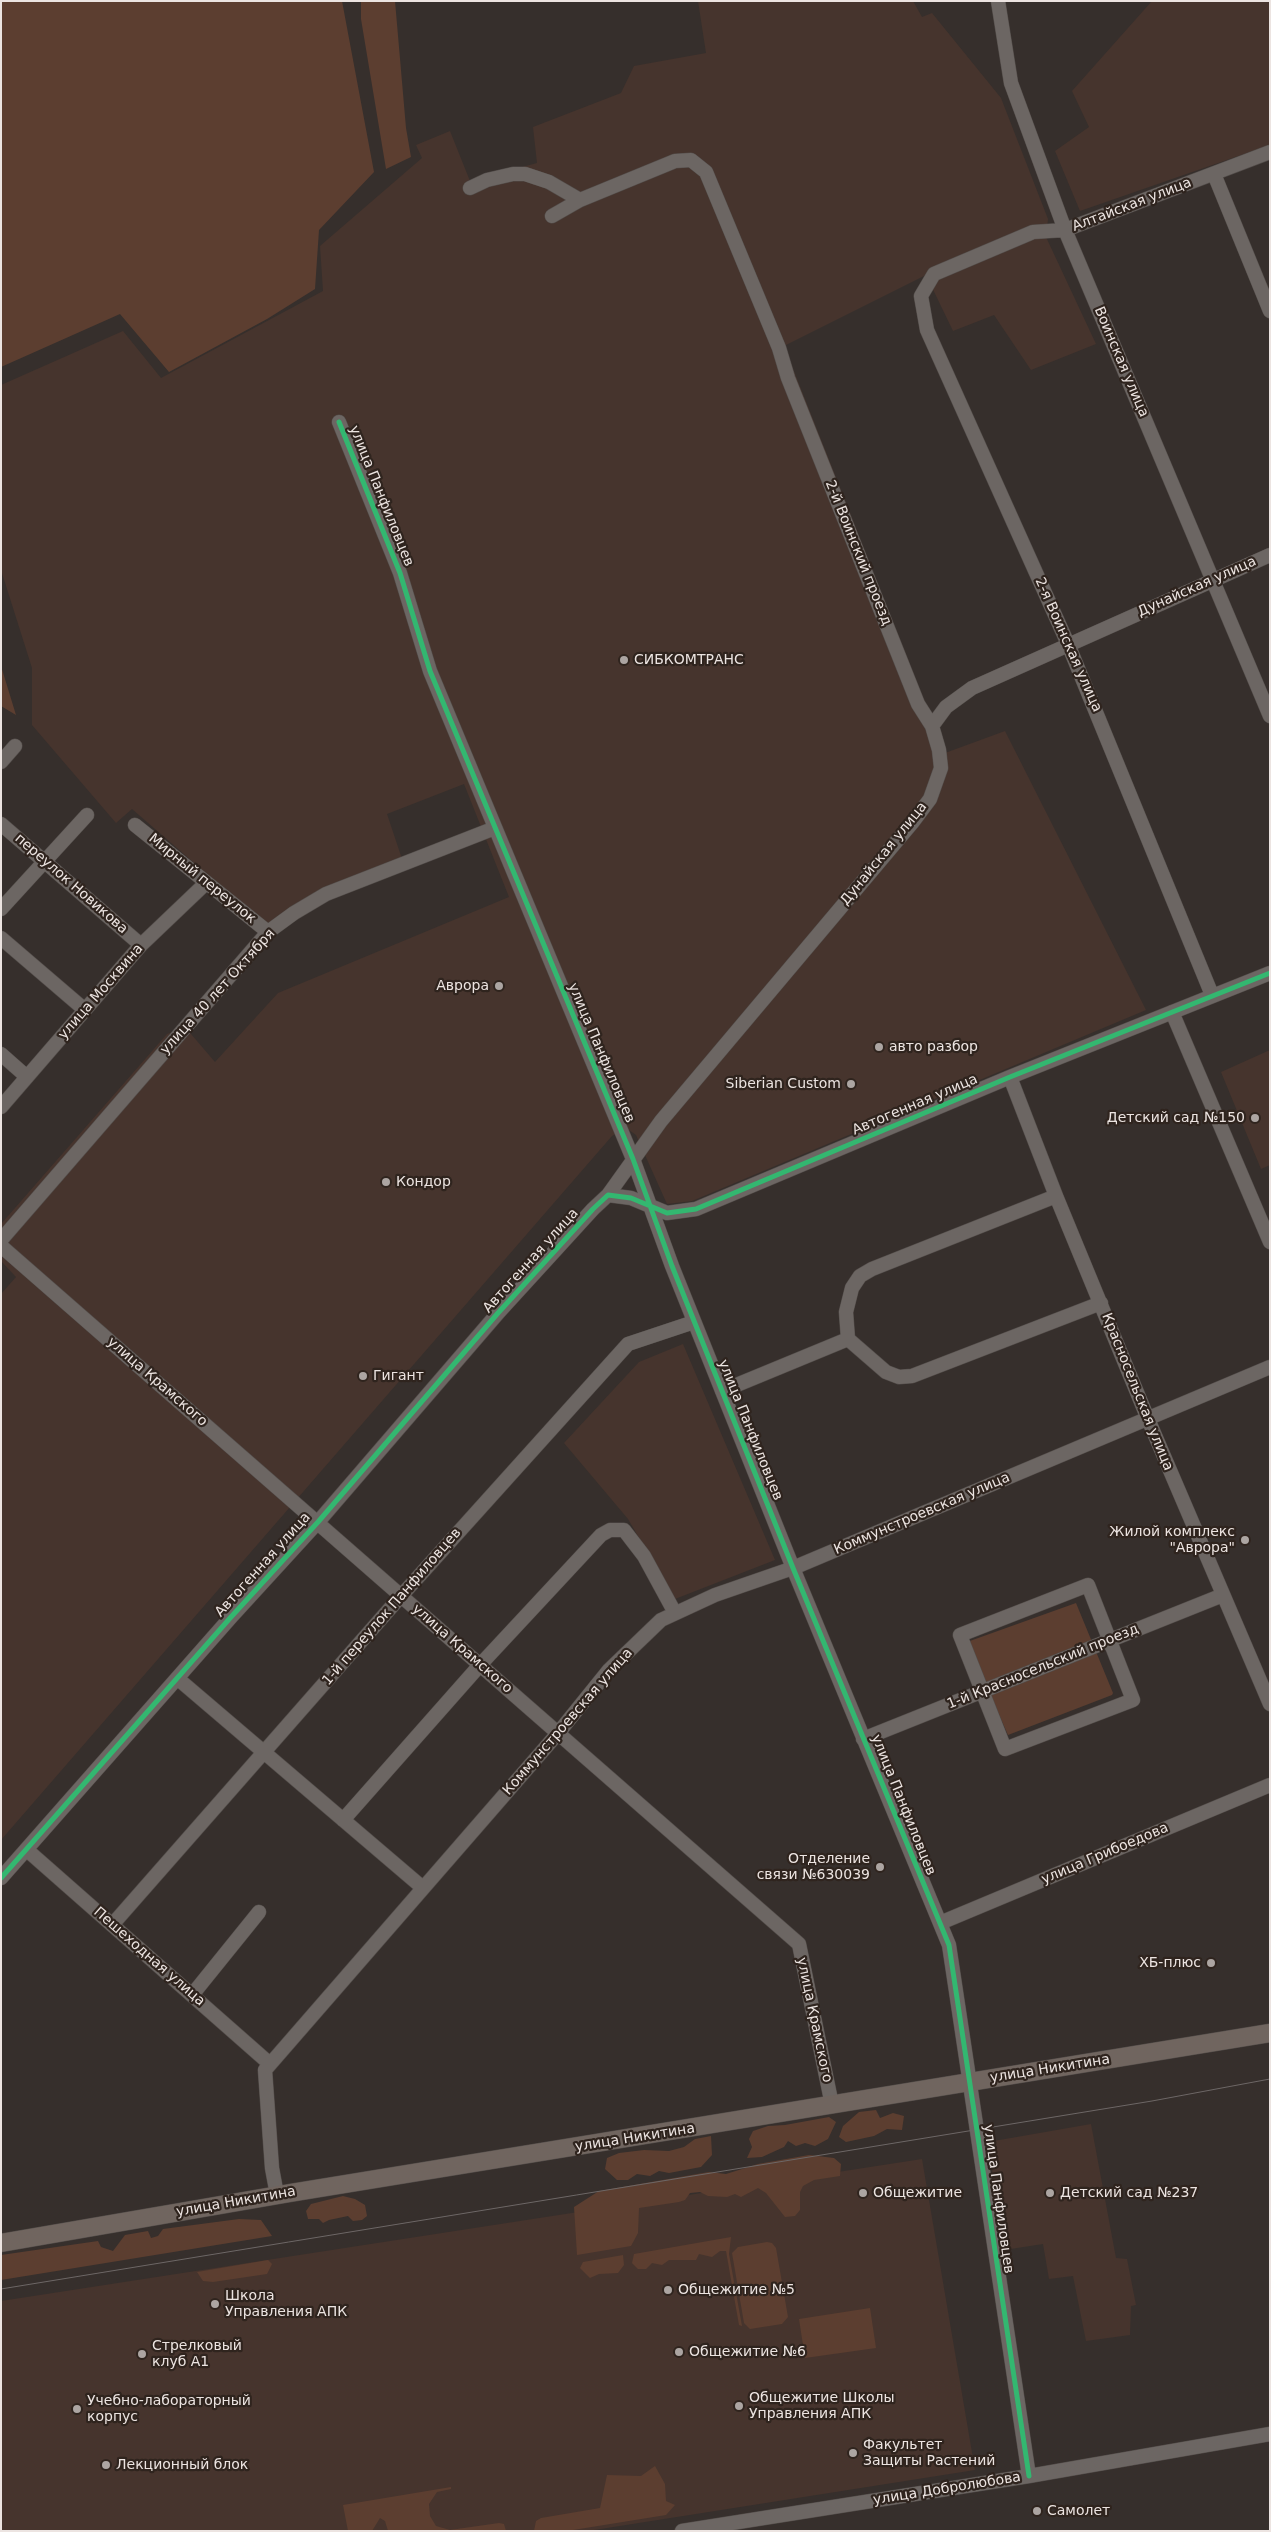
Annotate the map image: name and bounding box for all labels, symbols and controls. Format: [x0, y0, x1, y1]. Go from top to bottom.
street label: Алтайская улица [1070, 175, 1194, 235]
street label: Воинская улица [1090, 304, 1152, 420]
street label: улица Панфиловцев [345, 423, 417, 569]
street label: 2-й Воинский проезд [821, 478, 895, 628]
street label: Дунайская улица [1135, 553, 1259, 621]
street label: 2-я Воинская улица [1031, 575, 1105, 715]
place label: СИБКОМТРАНС [634, 652, 744, 668]
marker: СИБКОМТРАНС [618, 654, 630, 666]
street label: Дунайская улица [837, 799, 931, 909]
street label: переулок Новикова [11, 830, 131, 938]
street label: Мирный переулок [145, 831, 259, 927]
street label: улица 40 лет Октября [157, 926, 279, 1058]
street label: улица Москвина [55, 941, 147, 1043]
place label: Аврора [436, 978, 489, 994]
marker: Аврора [493, 980, 505, 992]
street label: улица Панфиловцев [564, 981, 638, 1125]
place label: авто разбор [889, 1039, 978, 1055]
marker: авто разбор [873, 1041, 885, 1053]
street label: Автогенная улица [850, 1071, 980, 1139]
place label: Siberian Custom [726, 1076, 841, 1092]
marker: Siberian Custom [845, 1078, 857, 1090]
place label: Детский сад №150 [1107, 1110, 1245, 1126]
marker: Детский сад №150 [1249, 1112, 1261, 1124]
place label: Кондор [396, 1174, 451, 1190]
marker: Кондор [380, 1176, 392, 1188]
street label: Автогенная улица [480, 1205, 582, 1317]
street label: Красносельская улица [1098, 1311, 1176, 1473]
street label: улица Крамского [103, 1334, 211, 1430]
street label: улица Панфиловцев [714, 1357, 786, 1503]
place label: Гигант [373, 1368, 424, 1384]
marker: Гигант [357, 1370, 369, 1382]
street label: Коммунстроевская улица [832, 1469, 1012, 1559]
street label: Автогенная улица [212, 1509, 314, 1621]
place label: Жилой комплекс "Аврора" [1109, 1524, 1235, 1556]
street label: 1-й переулок Панфиловцев [319, 1525, 465, 1689]
marker: Жилой комплекс "Аврора" [1239, 1534, 1251, 1546]
street label: улица Крамского [408, 1601, 516, 1697]
street label: 1-й Красносельский проезд [945, 1621, 1141, 1713]
street label: Коммунстроевская улица [500, 1645, 636, 1799]
street label: улица Панфиловцев [867, 1732, 939, 1878]
street label: улица Грибоедова [1039, 1820, 1171, 1888]
place label: Отделение связи №630039 [757, 1851, 870, 1884]
marker: Отделение связи №630039 [874, 1861, 886, 1873]
street label: Пешеходная улица [90, 1904, 208, 2010]
place label: ХБ-плюс [1139, 1955, 1201, 1971]
street label: улица Крамского [793, 1956, 835, 2084]
marker: ХБ-плюс [1205, 1957, 1217, 1969]
street label: улица Никитина [989, 2051, 1111, 2087]
street label: улица Никитина [574, 2120, 696, 2156]
street label: улица Панфиловцев [979, 2123, 1017, 2275]
street label: улица Никитина [175, 2183, 297, 2221]
place label: Общежитие [873, 2185, 962, 2201]
place label: Детский сад №237 [1060, 2185, 1198, 2201]
marker: Общежитие [857, 2187, 869, 2199]
marker: Детский сад №237 [1044, 2187, 1056, 2199]
place label: Общежитие №5 [678, 2282, 795, 2298]
marker: Общежитие №5 [662, 2284, 674, 2296]
place label: Школа Управления АПК [225, 2288, 347, 2320]
marker: Школа Управления АПК [209, 2298, 221, 2310]
place label: Стрелковый клуб А1 [152, 2338, 242, 2370]
place label: Общежитие №6 [689, 2344, 806, 2360]
marker: Общежитие №6 [673, 2346, 685, 2358]
marker: Стрелковый клуб А1 [136, 2348, 148, 2360]
place label: Общежитие Школы Управления АПК [749, 2390, 894, 2422]
place label: Учебно-лабораторный корпус [87, 2393, 251, 2426]
marker: Общежитие Школы Управления АПК [733, 2400, 745, 2412]
marker: Учебно-лабораторный корпус [71, 2403, 83, 2415]
place label: Факультет Защиты Растений [863, 2437, 995, 2470]
marker: Факультет Защиты Растений [847, 2447, 859, 2459]
place label: Лекционный блок [116, 2457, 248, 2473]
marker: Лекционный блок [100, 2459, 112, 2471]
street label: улица Добролюбова [872, 2469, 1022, 2509]
place label: Самолет [1047, 2503, 1110, 2519]
marker: Самолет [1031, 2505, 1043, 2517]

